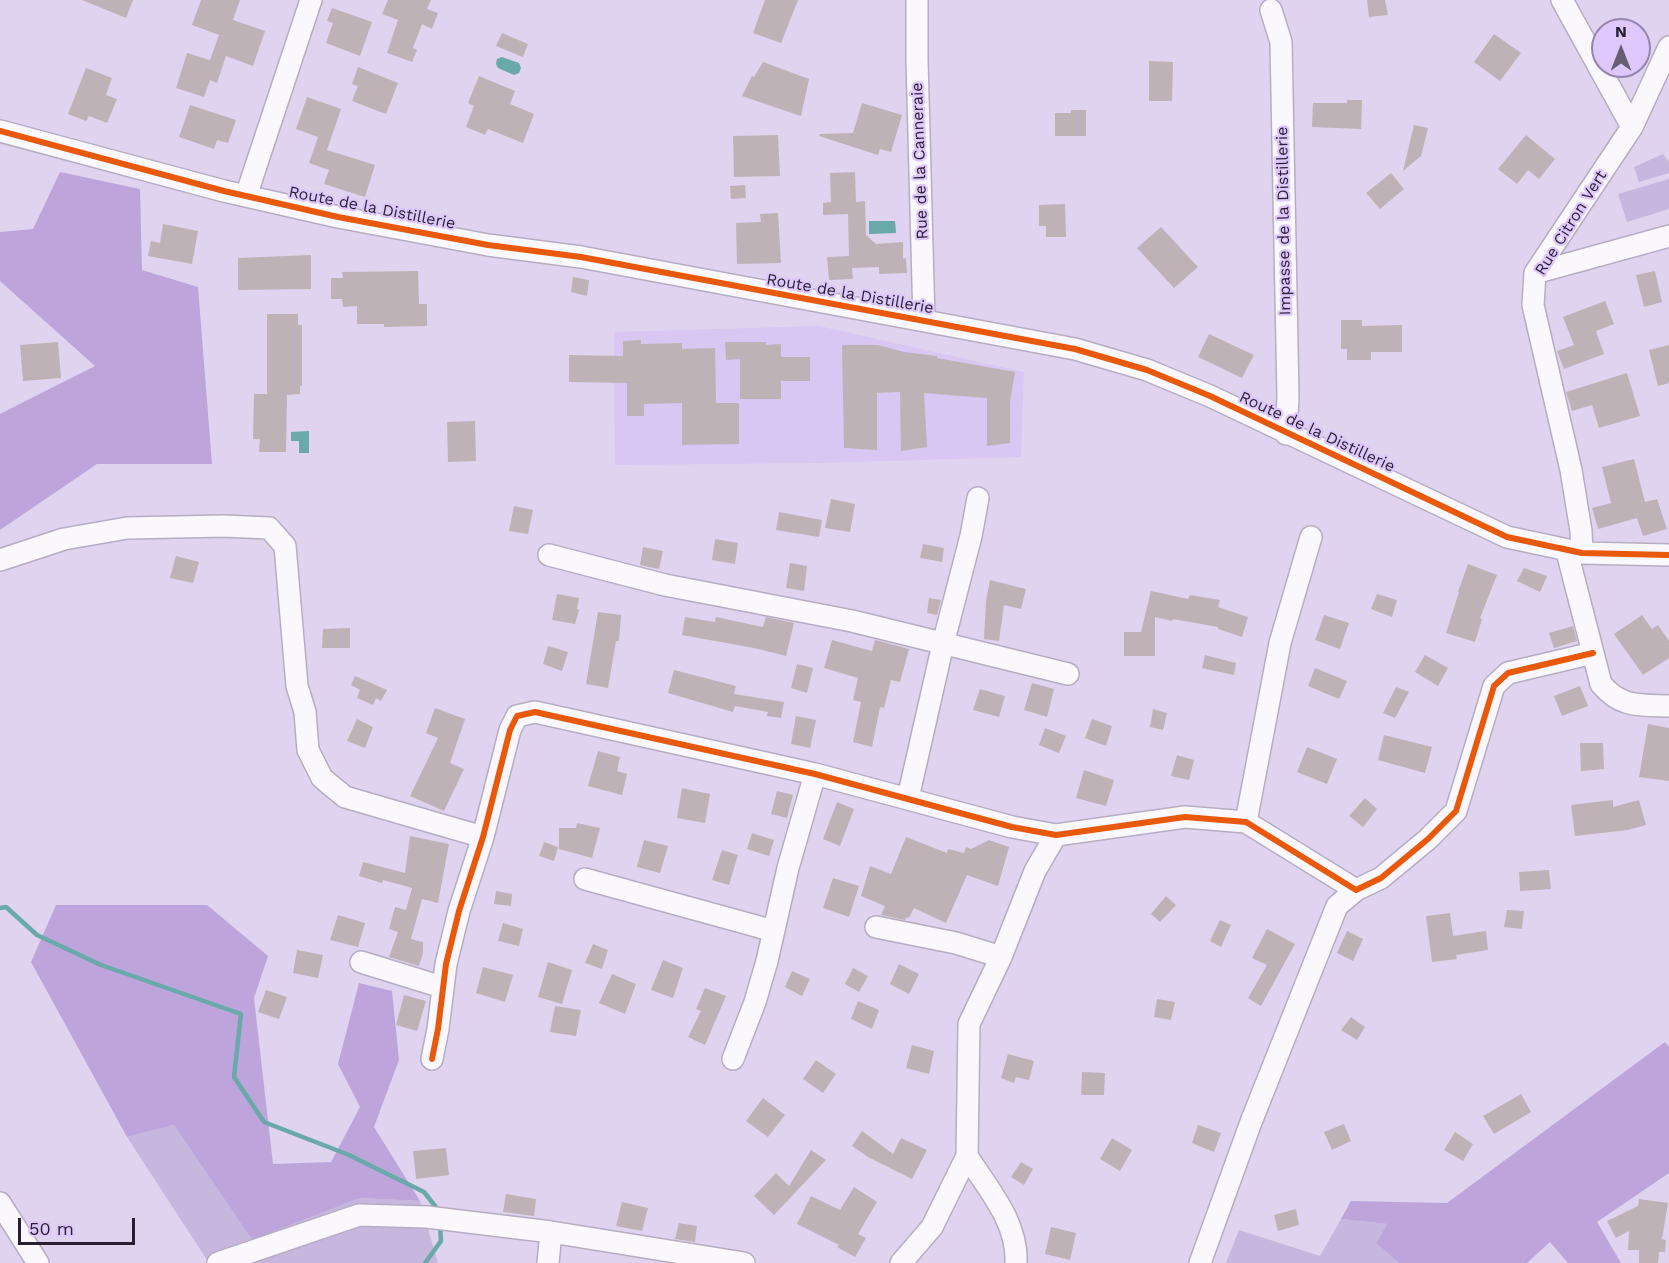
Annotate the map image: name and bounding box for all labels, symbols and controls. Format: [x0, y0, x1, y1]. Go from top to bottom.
north arrow [1591, 18, 1651, 78]
text: N [1615, 22, 1627, 41]
street label: Rue de la Canneraie [908, 82, 932, 240]
street label: Impasse de la Distillerie [1273, 126, 1295, 316]
street label: Rue Citron Vert [1531, 167, 1611, 279]
street label: Route de la Distillerie [287, 182, 457, 234]
street label: Route de la Distillerie [765, 270, 935, 318]
street label: Route de la Distillerie [1236, 387, 1398, 477]
scale bar [21, 1206, 138, 1244]
text: 50 m [29, 1218, 74, 1239]

